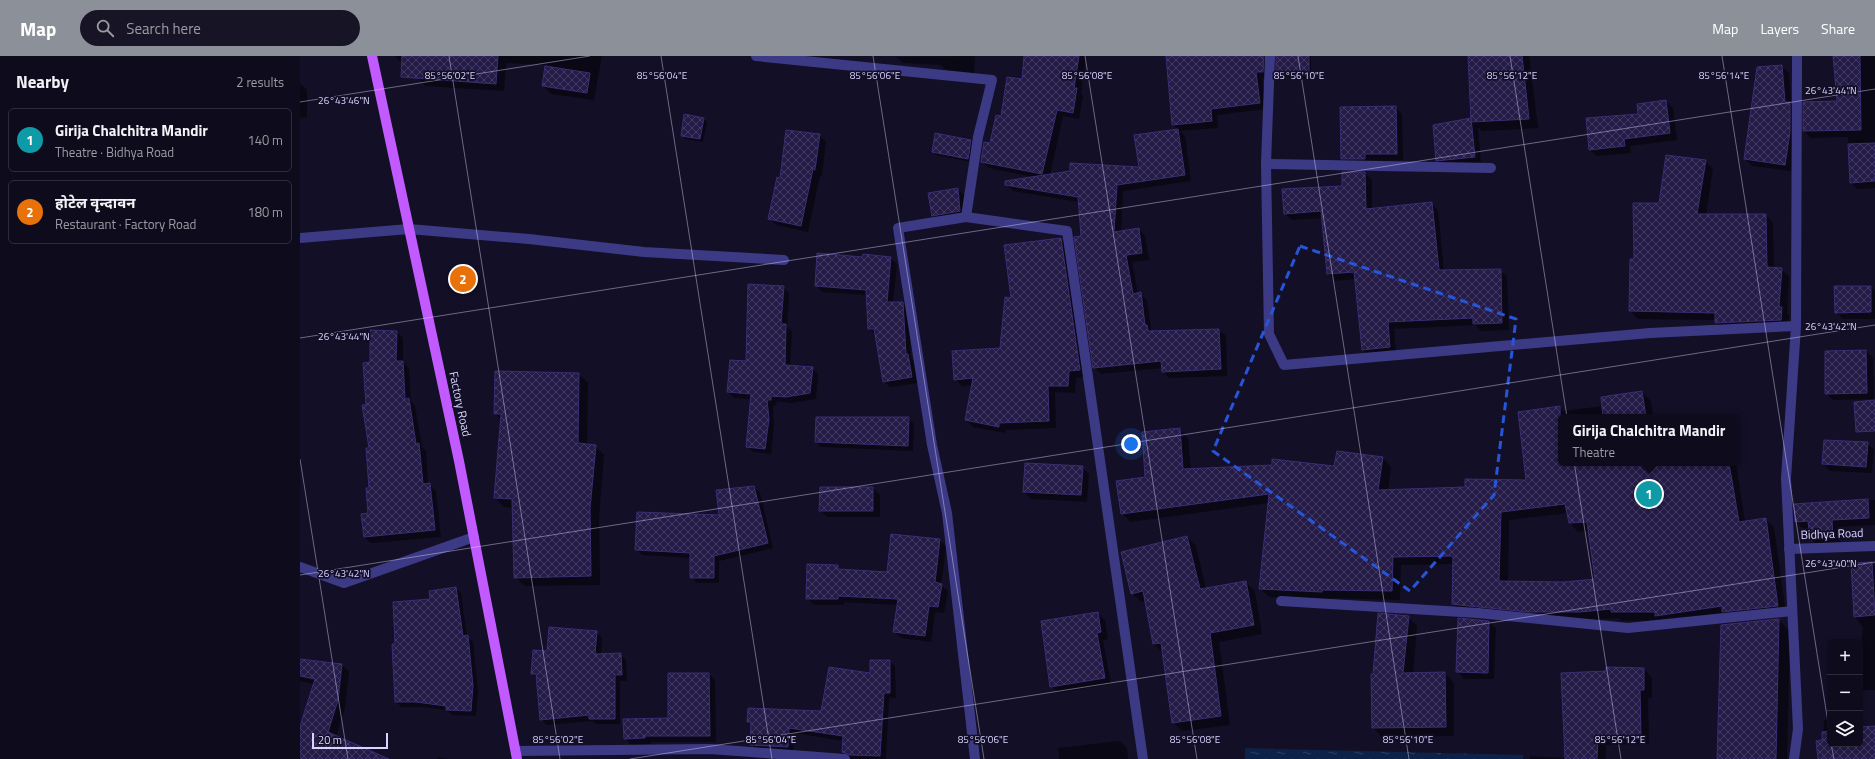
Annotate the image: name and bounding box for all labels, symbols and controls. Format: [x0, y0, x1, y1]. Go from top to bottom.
search box [80, 10, 360, 46]
text: Map [20, 14, 56, 43]
icon: search [94, 17, 116, 39]
text: Search here [126, 17, 201, 40]
text: Map [1712, 18, 1738, 39]
text: Layers [1760, 18, 1799, 39]
text: Share [1821, 18, 1855, 39]
text: 85°56'02"E [425, 68, 476, 83]
text: 85°56'04"E [637, 68, 688, 83]
text: 85°56'06"E [850, 68, 901, 83]
text: 85°56'08"E [1062, 68, 1113, 83]
text: 85°56'10"E [1274, 68, 1325, 83]
text: 85°56'12"E [1487, 68, 1538, 83]
text: 85°56'14"E [1699, 68, 1750, 83]
text: Nearby [16, 69, 69, 95]
text: 2 results [236, 72, 284, 92]
text: 26°43'44"N [1805, 83, 1857, 98]
text: 26°43'46"N [318, 93, 370, 108]
text: Girija Chalchitra Mandir [55, 119, 208, 142]
text: 1 [26, 130, 34, 150]
text: 140 m [247, 130, 283, 150]
text: Theatre · Bidhya Road [55, 142, 174, 162]
text: होटेल वृन्दावन [55, 191, 135, 214]
text: 2 [26, 202, 34, 222]
text: 180 m [247, 202, 283, 222]
text: Restaurant · Factory Road [55, 214, 196, 234]
pin: 2 [450, 264, 476, 294]
text: 26°43'42"N [1805, 319, 1857, 334]
text: 26°43'44"N [318, 329, 370, 344]
street label: Factory Road [444, 370, 477, 438]
popup [1558, 414, 1740, 466]
text: Girija Chalchitra Mandir [1573, 419, 1725, 442]
your location [1121, 434, 1141, 454]
text: Theatre [1573, 442, 1615, 462]
pin: 1 [1636, 479, 1662, 509]
street label: Bidhya Road [1800, 523, 1864, 544]
text: 26°43'40"N [1805, 556, 1857, 571]
text: 26°43'42"N [318, 566, 370, 581]
map controls [1827, 639, 1863, 747]
button: + [1827, 639, 1863, 675]
button: − [1827, 675, 1863, 711]
button: layers [1827, 711, 1863, 747]
scale bar [312, 731, 388, 750]
text: 20 m [318, 732, 342, 748]
text: 85°56'02"E [533, 732, 584, 747]
text: 85°56'04"E [746, 732, 797, 747]
text: 85°56'06"E [958, 732, 1009, 747]
text: 85°56'08"E [1170, 732, 1221, 747]
text: 85°56'10"E [1383, 732, 1434, 747]
text: 85°56'12"E [1595, 732, 1646, 747]

